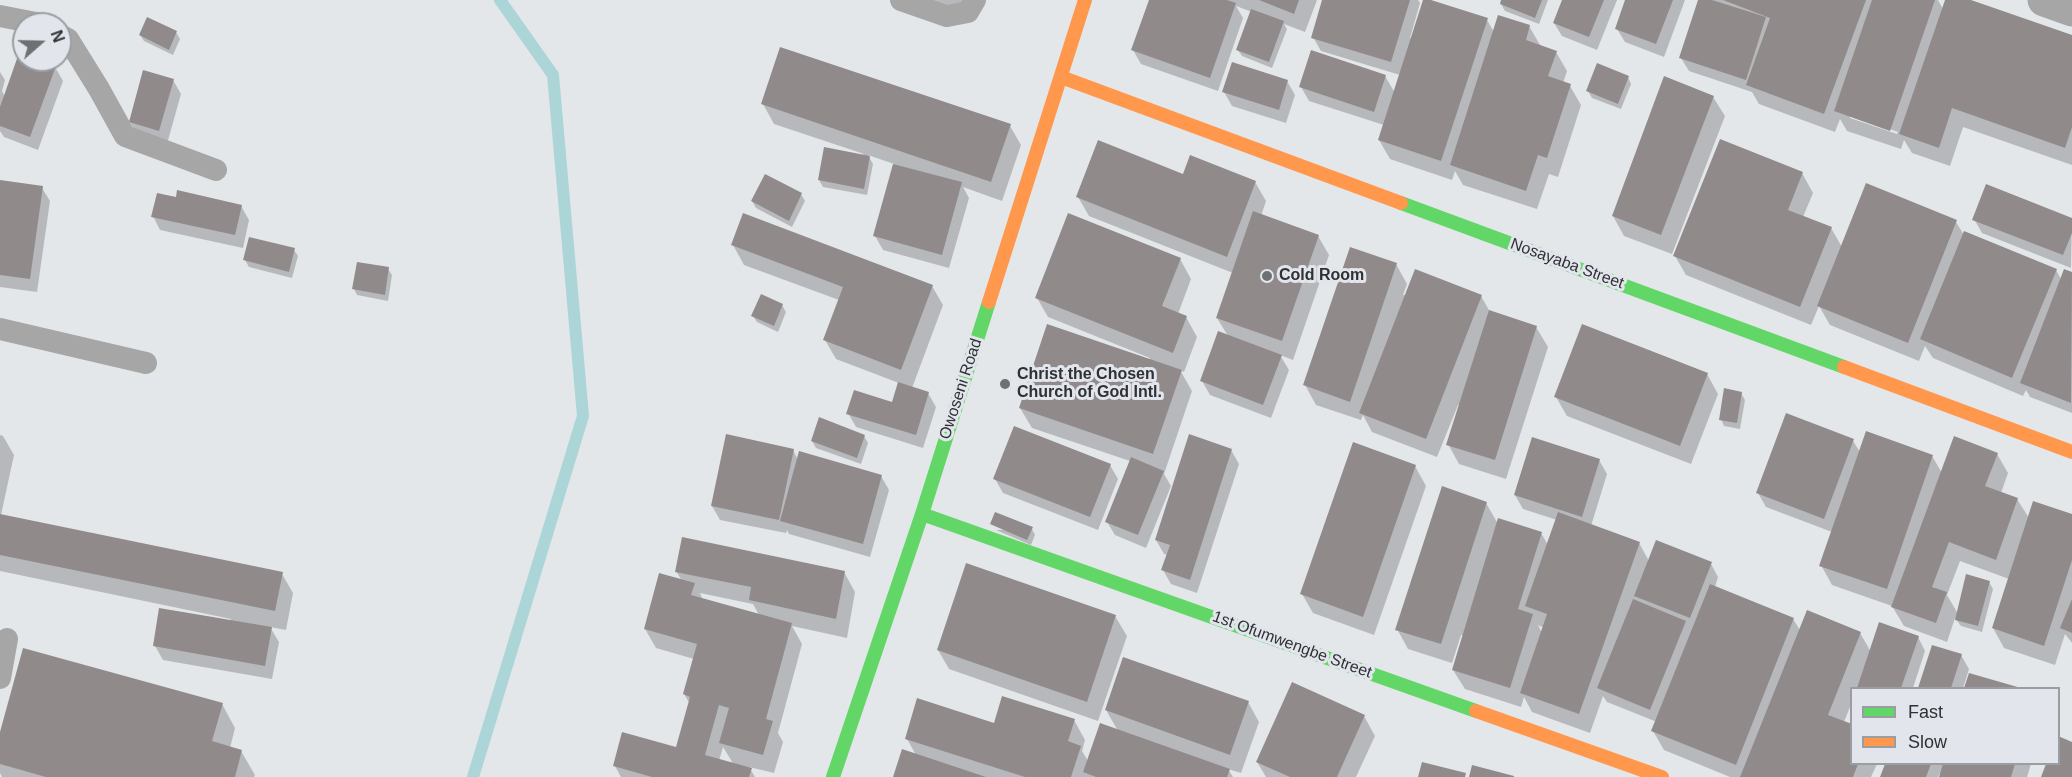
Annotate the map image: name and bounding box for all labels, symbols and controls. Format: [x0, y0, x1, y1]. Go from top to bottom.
north arrow [12, 12, 72, 72]
text: N [48, 28, 67, 45]
street label: Nosayaba Street [1508, 235, 1626, 293]
place label: Cold Room [1279, 266, 1364, 286]
marker: Cold Room [1260, 269, 1274, 283]
street label: Owoseni Road [936, 336, 986, 442]
place label: Christ the Chosen Church of God Intl. [1017, 365, 1162, 403]
marker: Christ the Chosen Church of God Intl. [998, 377, 1012, 391]
street label: 1st Ofumwengbe Street [1210, 607, 1374, 683]
legend [1850, 687, 2060, 765]
text: Fast [1908, 702, 1943, 722]
text: Slow [1908, 732, 1947, 752]

